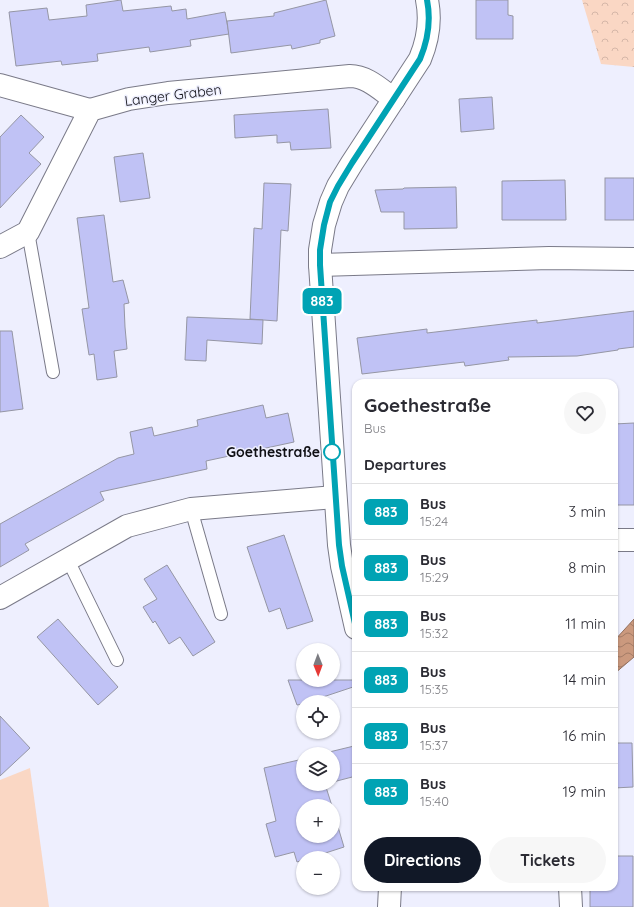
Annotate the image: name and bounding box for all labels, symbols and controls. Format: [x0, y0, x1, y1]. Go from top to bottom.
street label: Langer Graben [124, 80, 222, 110]
line badge: 883 [299, 288, 345, 314]
text: 883 [311, 292, 333, 310]
button: heart [564, 392, 606, 434]
text: Goethestraße [364, 393, 491, 417]
text: Bus [364, 420, 386, 436]
place label: Goethestraße [226, 443, 320, 461]
marker: Goethestraße [323, 443, 341, 461]
text: Departures [364, 455, 446, 474]
text: Bus [420, 494, 446, 513]
text: 3 min [568, 502, 606, 521]
text: 883 [375, 503, 397, 521]
text: 15:24 [420, 513, 448, 529]
text: Bus [420, 550, 446, 569]
text: 8 min [568, 558, 606, 577]
text: 883 [375, 559, 397, 577]
text: 15:29 [420, 569, 449, 585]
text: Bus [420, 606, 446, 625]
text: 11 min [565, 614, 606, 633]
text: 883 [375, 615, 397, 633]
text: 15:32 [420, 625, 448, 641]
north arrow [296, 643, 340, 687]
map controls [296, 643, 340, 895]
text: Bus [420, 662, 446, 681]
text: 14 min [563, 670, 606, 689]
text: 883 [375, 671, 397, 689]
text: 15:35 [420, 681, 448, 697]
button: locate [296, 695, 340, 739]
text: Bus [420, 718, 446, 737]
text: 16 min [563, 726, 606, 745]
text: 883 [375, 727, 397, 745]
text: 15:37 [420, 737, 448, 753]
button: layers [296, 747, 340, 791]
text: Bus [420, 774, 446, 793]
text: 19 min [562, 782, 606, 801]
text: 883 [375, 783, 397, 801]
text: 15:40 [420, 793, 449, 809]
button: + [296, 799, 340, 843]
button: Directions [364, 837, 481, 883]
button: Tickets [489, 837, 606, 883]
button: − [296, 851, 340, 895]

